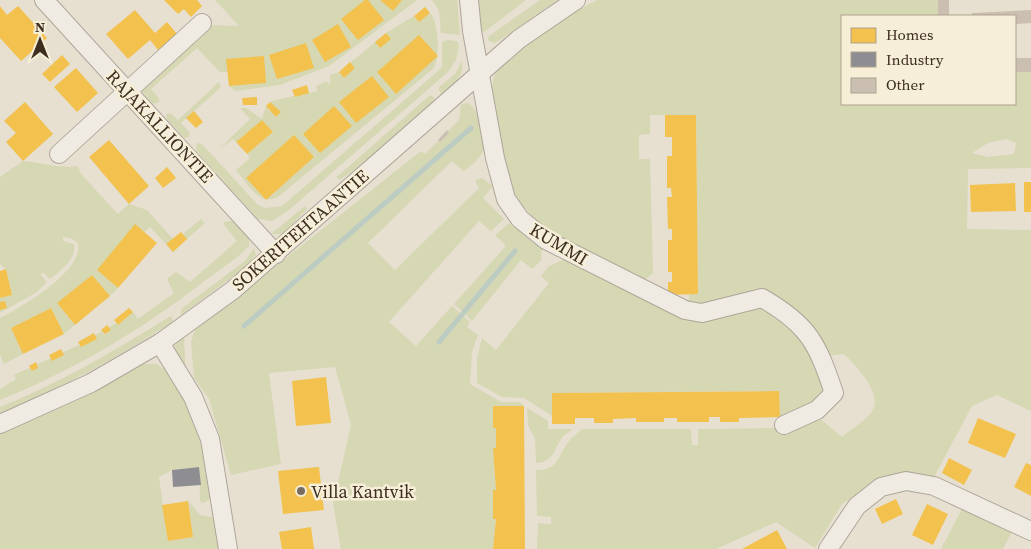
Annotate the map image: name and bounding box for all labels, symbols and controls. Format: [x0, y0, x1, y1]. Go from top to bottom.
north arrow [15, 15, 65, 65]
legend [841, 15, 1016, 105]
text: N [35, 17, 45, 37]
text: Homes [886, 24, 933, 45]
text: Industry [886, 49, 944, 70]
street label: RAJAKALLIONTIE [101, 64, 219, 188]
text: Other [886, 74, 925, 95]
street label: SOKERITEHTAANTIE [226, 163, 374, 296]
street label: KUMMI [525, 217, 593, 271]
place label: Villa Kantvik [311, 479, 414, 504]
marker: Villa Kantvik [295, 485, 307, 497]

